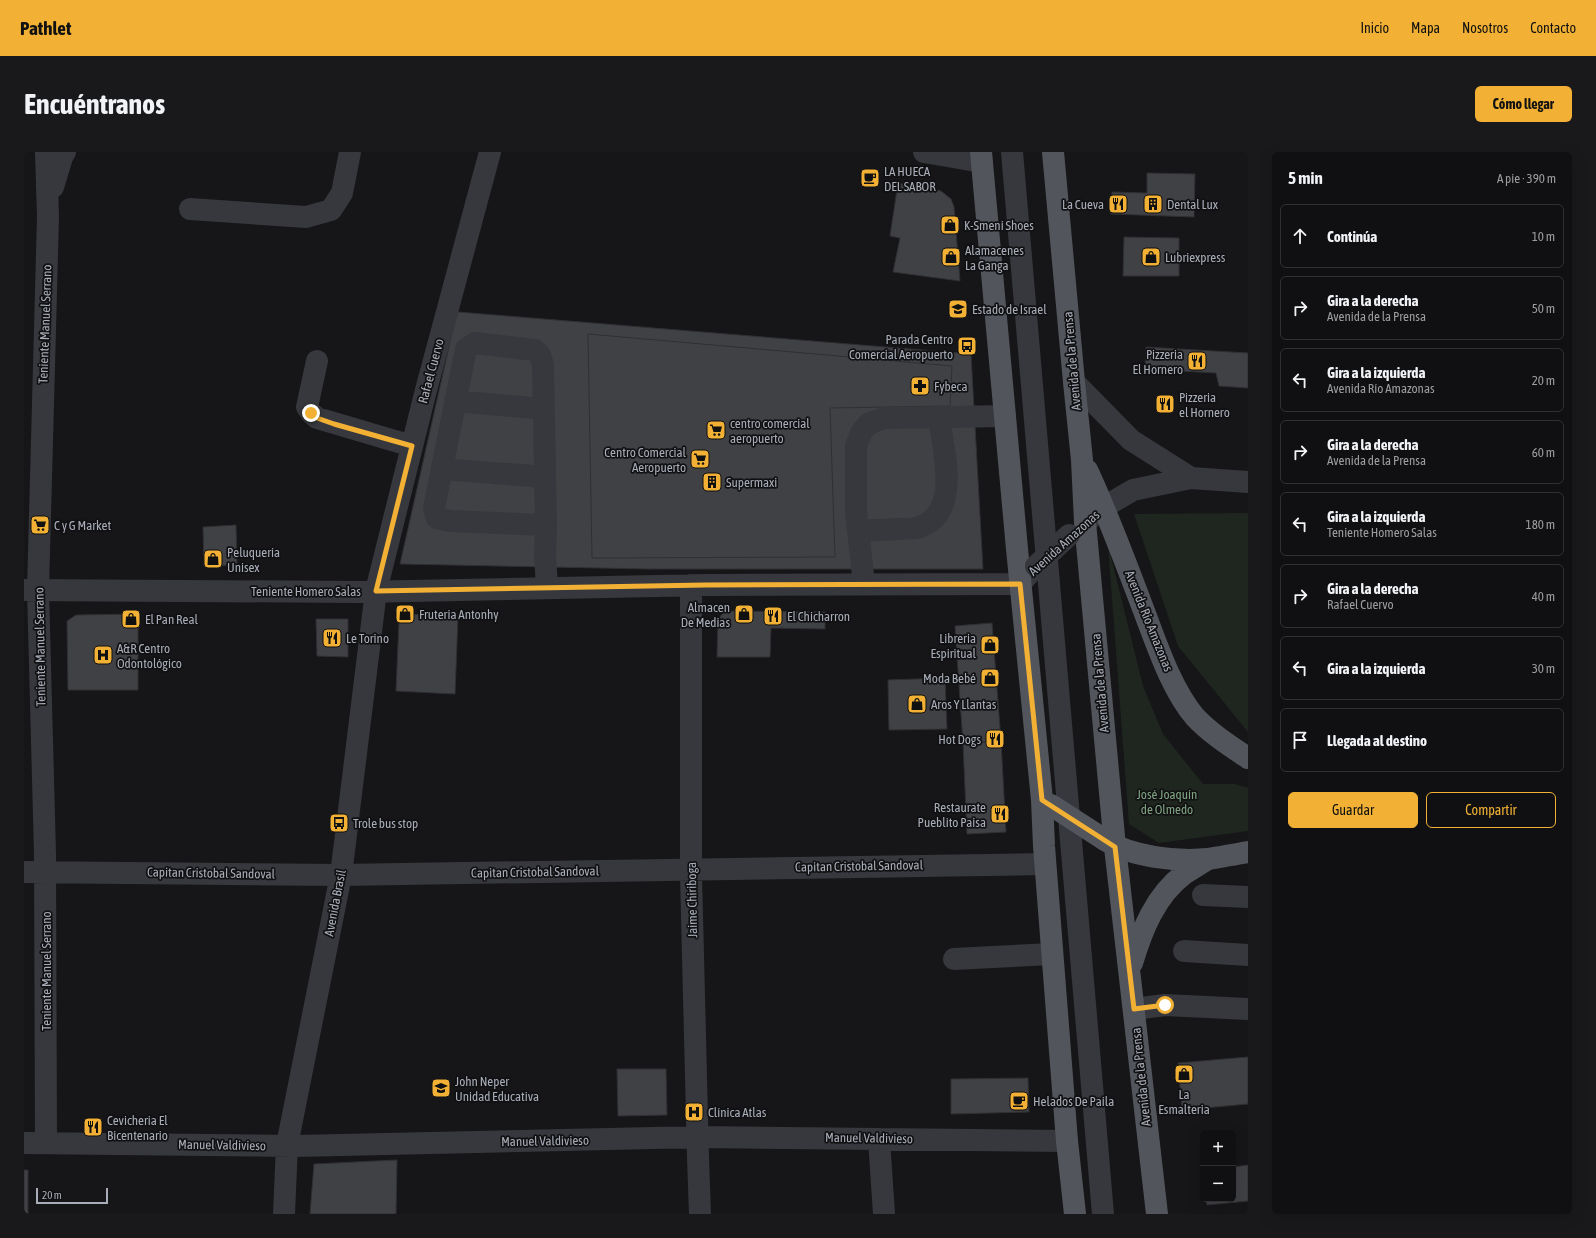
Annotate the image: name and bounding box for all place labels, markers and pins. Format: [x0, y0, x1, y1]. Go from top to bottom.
place label: LA HUECA DEL SABOR [884, 164, 936, 194]
cafe icon: LA HUECA DEL SABOR [859, 167, 881, 189]
restaurant icon: La Cueva [1107, 193, 1129, 215]
building icon: Dental Lux [1142, 193, 1164, 215]
place label: La Cueva [1062, 197, 1104, 212]
place label: Dental Lux [1167, 197, 1219, 212]
shop icon: K-Smeni Shoes [939, 214, 961, 236]
place label: K-Smeni Shoes [964, 218, 1034, 233]
place label: Alamacenes La Ganga [965, 243, 1024, 273]
shop icon: Alamacenes La Ganga [940, 246, 962, 268]
shop icon: Lubriexpress [1140, 246, 1162, 268]
place label: Lubriexpress [1165, 250, 1226, 265]
school or university icon: Estado de Israel [947, 298, 969, 320]
place label: Estado de Israel [972, 302, 1047, 317]
place label: Parada Centro Comercial Aeropuerto [849, 332, 953, 362]
bus stop icon: Parada Centro Comercial Aeropuerto [956, 335, 978, 357]
place label: Pizzeria El Hornero [1133, 347, 1183, 377]
restaurant icon: Pizzeria El Hornero [1186, 350, 1208, 372]
pharmacy icon: Fybeca [909, 375, 931, 397]
place label: Fybeca [934, 379, 967, 394]
place label: Pizzeria el Hornero [1179, 390, 1230, 420]
restaurant icon: Pizzeria el Hornero [1154, 393, 1176, 415]
place label: centro comercial aeropuerto [730, 416, 810, 446]
supermarket icon: centro comercial aeropuerto [705, 419, 727, 441]
place label: Centro Comercial Aeropuerto [604, 445, 687, 475]
supermarket icon: Centro Comercial Aeropuerto [689, 448, 711, 470]
building icon: Supermaxi [701, 471, 723, 493]
place label: Supermaxi [726, 475, 777, 490]
supermarket icon: C y G Market [29, 514, 51, 536]
place label: C y G Market [54, 518, 111, 533]
place label: Peluquería Unisex [227, 545, 280, 575]
shop icon: Peluquería Unisex [202, 548, 224, 570]
place label: Almacen De Medias [681, 600, 730, 630]
shop icon: Fruteria Antonhy [394, 603, 416, 625]
shop icon: Almacen De Medias [733, 603, 755, 625]
restaurant icon: El Chicharron [762, 605, 784, 627]
place label: Fruteria Antonhy [419, 607, 499, 622]
shop icon: El Pan Real [120, 608, 142, 630]
place label: El Chicharron [787, 609, 850, 624]
place label: El Pan Real [145, 612, 198, 627]
restaurant icon: Le Torino [321, 627, 343, 649]
place label: Le Torino [346, 631, 389, 646]
place label: Libreria Espiritual [930, 631, 977, 661]
shop icon: Libreria Espiritual [979, 634, 1001, 656]
place label: A&R Centro Odontológico [117, 641, 182, 671]
hospital icon: A&R Centro Odontológico [92, 644, 114, 666]
shop icon: Moda Bebé [979, 667, 1001, 689]
place label: Moda Bebé [923, 671, 976, 686]
shop icon: Aros Y Llantas [906, 693, 928, 715]
place label: Aros Y Llantas [931, 697, 997, 712]
restaurant icon: Hot Dogs [984, 728, 1006, 750]
place label: Hot Dogs [938, 732, 981, 747]
place label: Restaurate Pueblito Paisa [918, 800, 986, 830]
restaurant icon: Restaurate Pueblito Paisa [989, 803, 1011, 825]
bus stop icon: Trole bus stop [328, 812, 350, 834]
place label: Trole bus stop [353, 816, 418, 831]
shop icon: La Esmalteria [1173, 1063, 1195, 1085]
place label: John Neper Unidad Educativa [455, 1074, 539, 1104]
school or university icon: John Neper Unidad Educativa [430, 1077, 452, 1099]
place label: La Esmalteria [1158, 1087, 1210, 1117]
cafe icon: Helados De Paila [1008, 1090, 1030, 1112]
place label: Helados De Paila [1033, 1094, 1114, 1109]
hospital icon: Clínica Atlas [683, 1101, 705, 1123]
place label: Clínica Atlas [708, 1105, 767, 1120]
place label: Cevicheria El Bicentenario [107, 1113, 168, 1143]
restaurant icon: Cevicheria El Bicentenario [82, 1116, 104, 1138]

